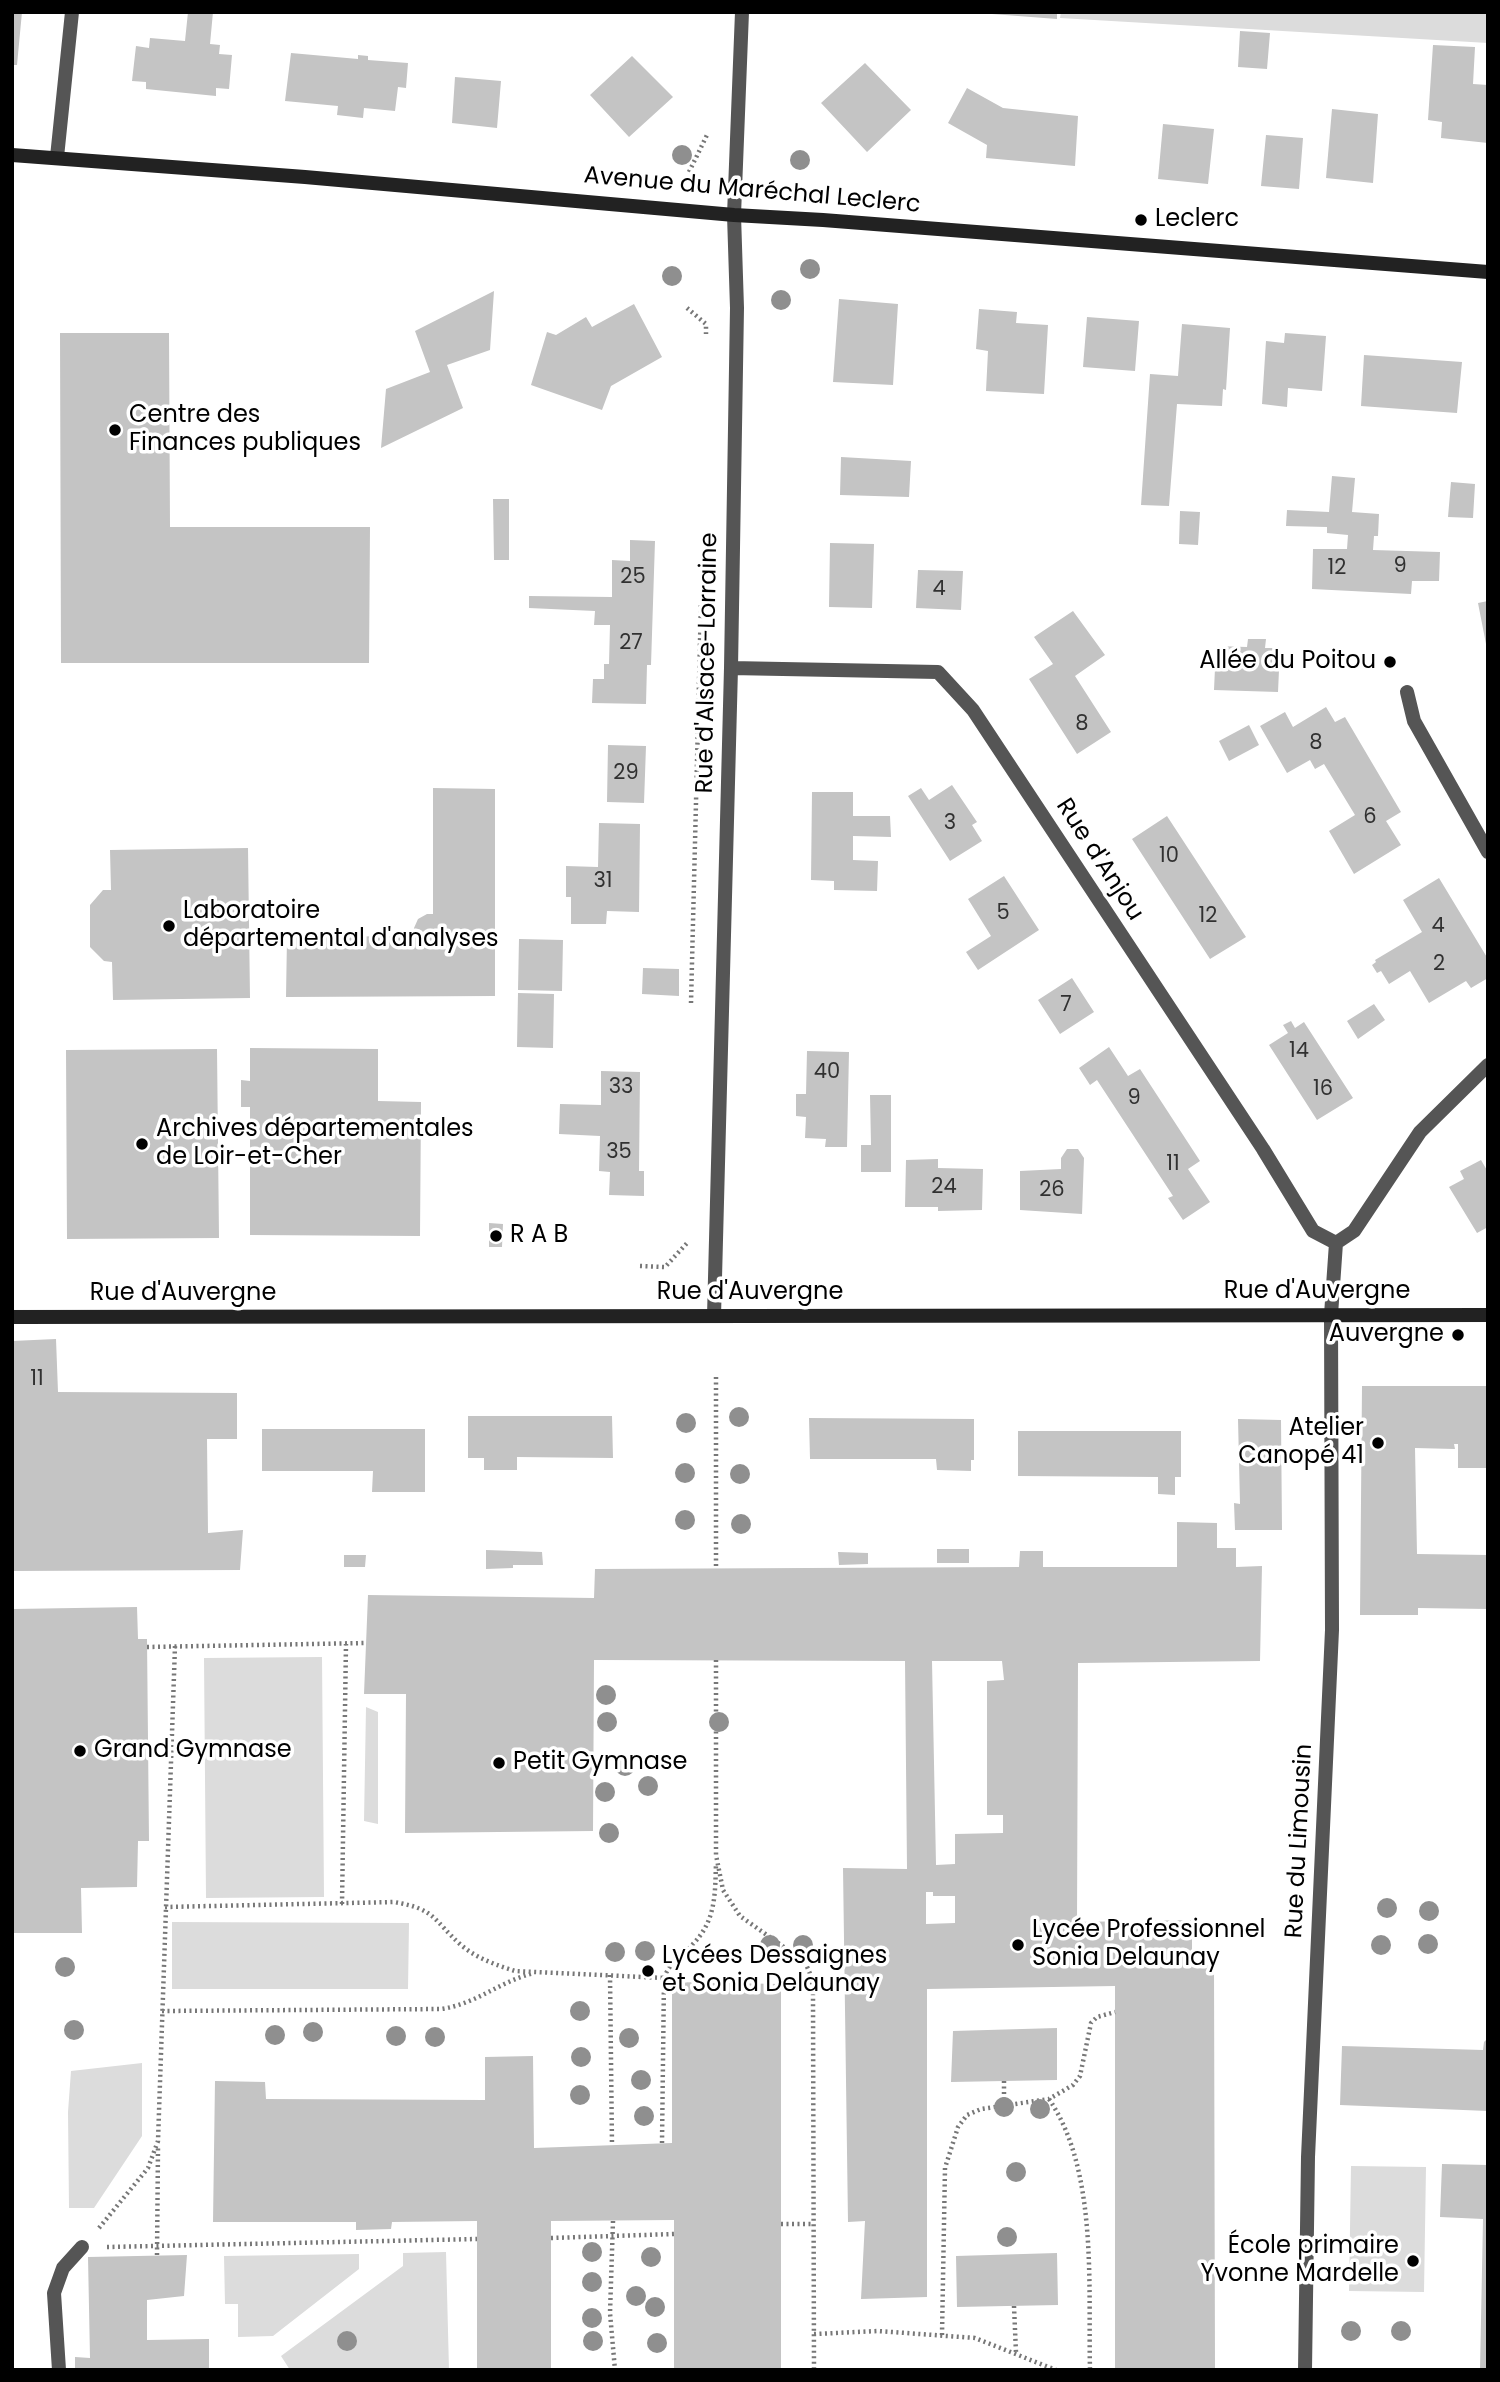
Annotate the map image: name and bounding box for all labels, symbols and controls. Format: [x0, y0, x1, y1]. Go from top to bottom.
street label: Avenue du Maréchal Leclerc [582, 162, 922, 220]
place label: Leclerc [1155, 206, 1239, 234]
marker: Leclerc [1133, 212, 1149, 228]
place label: Centre des Finances publiques [129, 402, 361, 458]
marker: Centre des Finances publiques [107, 422, 123, 438]
street label: Rue d'Alsace-Lorraine [691, 532, 725, 794]
house number: 9 [1393, 554, 1407, 580]
house number: 12 [1328, 556, 1346, 582]
house number: 25 [620, 565, 646, 591]
house number: 4 [932, 577, 946, 603]
house number: 27 [619, 631, 643, 657]
place label: Allée du Poitou [1199, 648, 1376, 676]
marker: Allée du Poitou [1382, 654, 1398, 670]
house number: 8 [1075, 712, 1089, 738]
house number: 8 [1309, 731, 1323, 757]
house number: 29 [613, 761, 639, 787]
street label: Rue d'Anjou [1049, 794, 1149, 926]
house number: 6 [1363, 805, 1377, 831]
house number: 3 [944, 811, 956, 837]
house number: 10 [1159, 844, 1179, 870]
house number: 31 [593, 869, 613, 895]
place label: Laboratoire départemental d'analyses [183, 898, 499, 954]
house number: 5 [996, 901, 1010, 927]
house number: 12 [1199, 904, 1217, 930]
house number: 4 [1431, 914, 1445, 940]
marker: Laboratoire départemental d'analyses [161, 918, 177, 934]
house number: 2 [1433, 952, 1445, 978]
house number: 7 [1060, 993, 1072, 1019]
house number: 14 [1289, 1039, 1309, 1065]
house number: 40 [814, 1060, 840, 1086]
house number: 33 [609, 1075, 633, 1101]
house number: 16 [1313, 1077, 1333, 1103]
house number: 9 [1127, 1086, 1141, 1112]
place label: Archives départementales de Loir-et-Cher [156, 1116, 474, 1172]
marker: Archives départementales de Loir-et-Cher [134, 1136, 150, 1152]
house number: 35 [606, 1140, 632, 1166]
house number: 11 [1166, 1152, 1180, 1178]
house number: 24 [931, 1175, 957, 1201]
house number: 26 [1039, 1178, 1065, 1204]
place label: R A B [510, 1222, 568, 1250]
marker: R A B [488, 1228, 504, 1244]
street label: Rue d'Auvergne [1224, 1278, 1410, 1306]
street label: Rue d'Auvergne [657, 1279, 843, 1307]
street label: Rue d'Auvergne [90, 1280, 276, 1308]
place label: Auvergne [1329, 1321, 1444, 1349]
marker: Auvergne [1450, 1327, 1466, 1343]
house number: 11 [30, 1367, 44, 1393]
place label: Atelier Canopé 41 [1238, 1415, 1364, 1471]
marker: Atelier Canopé 41 [1370, 1435, 1386, 1451]
place label: Grand Gymnase [94, 1737, 292, 1765]
marker: Grand Gymnase [72, 1743, 88, 1759]
street label: Rue du Limousin [1281, 1743, 1319, 1939]
place label: Petit Gymnase [513, 1749, 687, 1777]
marker: Petit Gymnase [491, 1755, 507, 1771]
place label: Lycée Professionnel Sonia Delaunay [1032, 1917, 1265, 1973]
marker: Lycée Professionnel Sonia Delaunay [1010, 1937, 1026, 1953]
place label: Lycées Dessaignes et Sonia Delaunay [662, 1943, 887, 1999]
marker: Lycées Dessaignes et Sonia Delaunay [640, 1963, 656, 1979]
place label: École primaire Yvonne Mardelle [1201, 2233, 1399, 2289]
marker: École primaire Yvonne Mardelle [1405, 2253, 1421, 2269]

